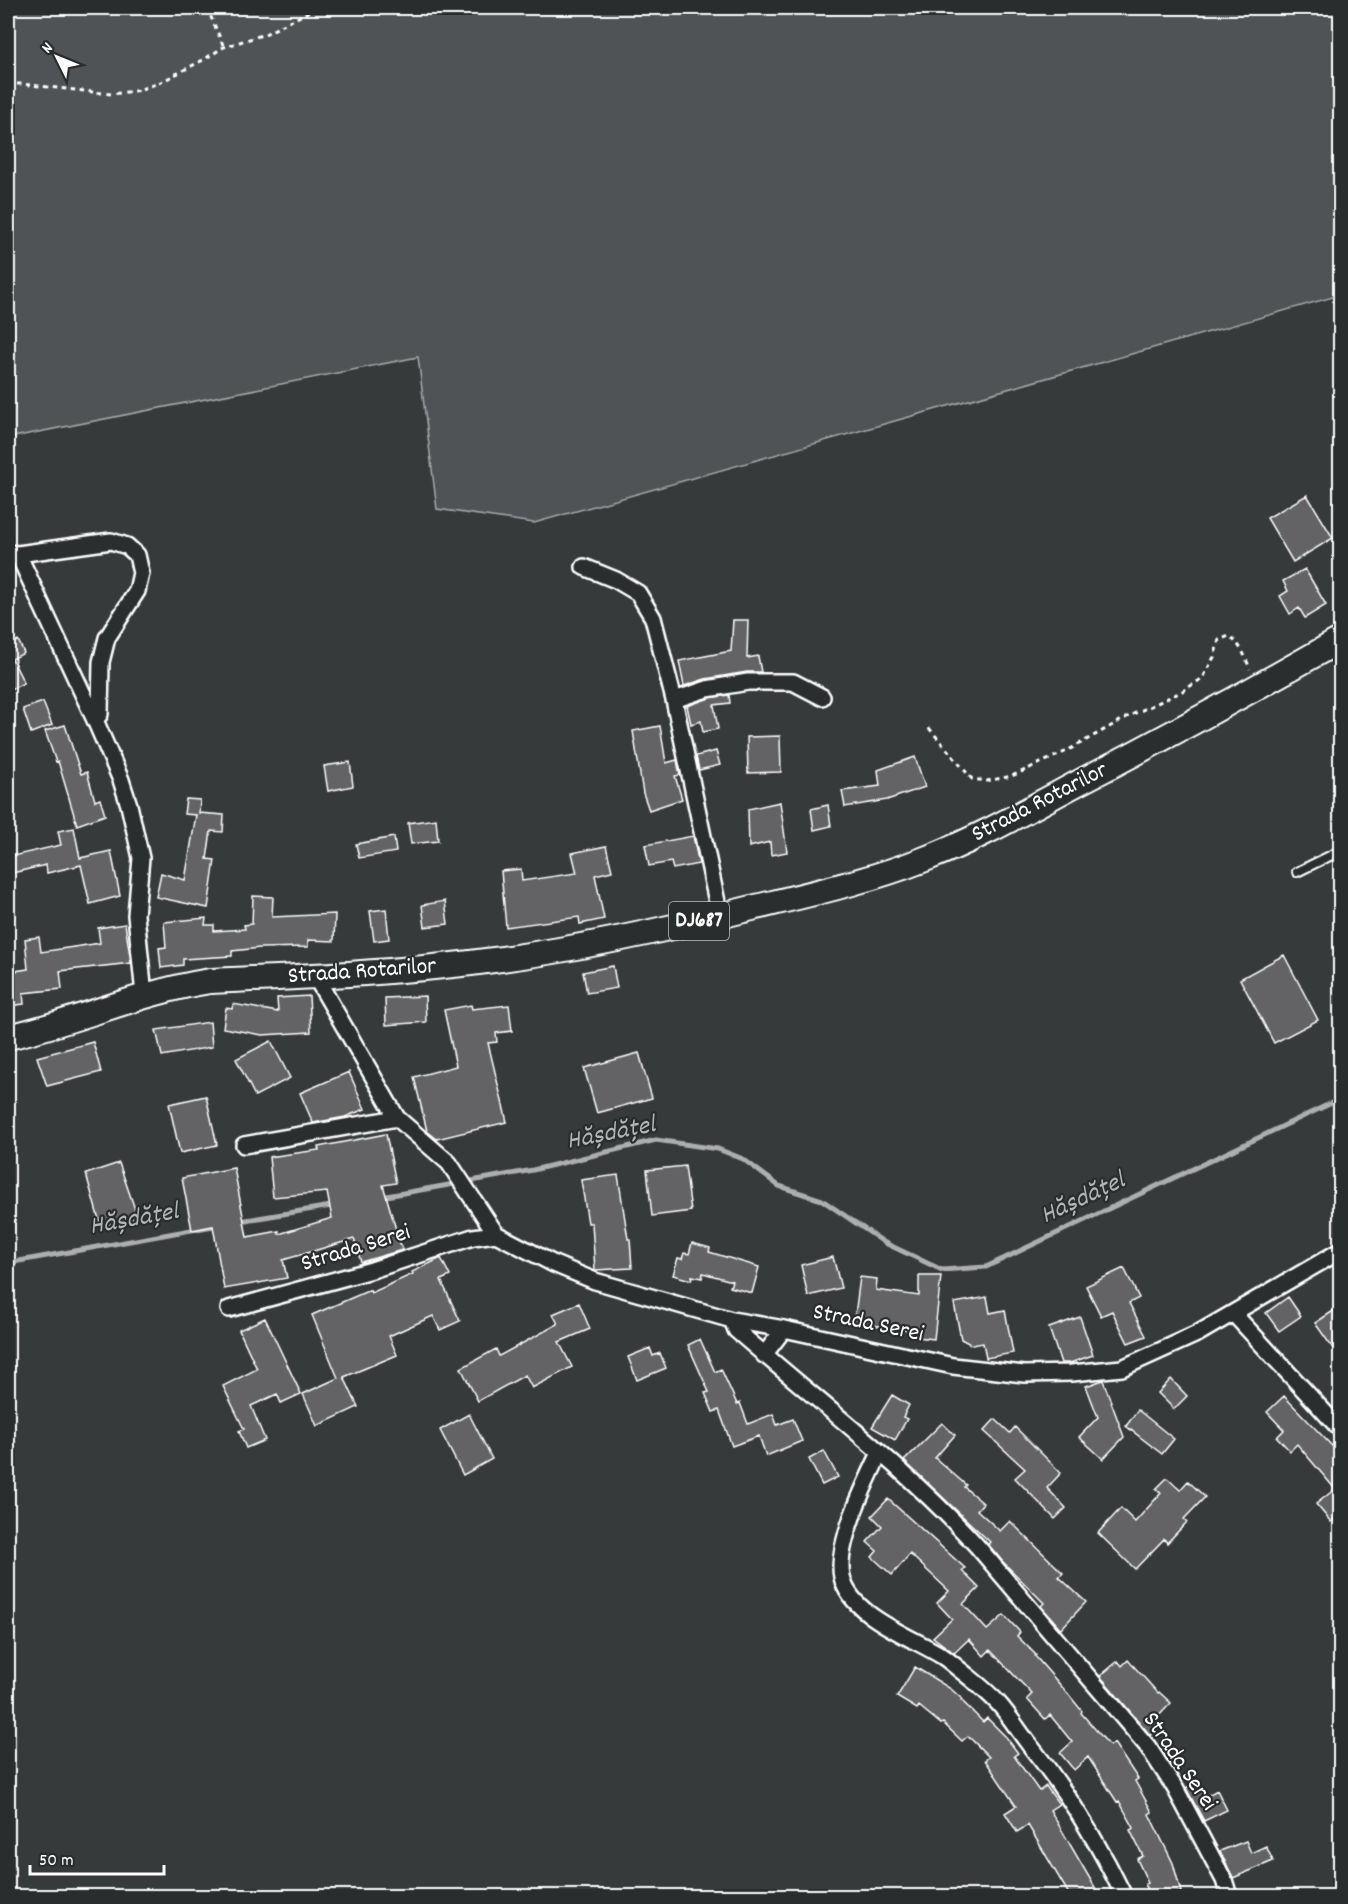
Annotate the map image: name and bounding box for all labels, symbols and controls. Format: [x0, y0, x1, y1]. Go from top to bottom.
north arrow [27, 27, 87, 87]
text: N [37, 38, 59, 59]
street label: Strada Rotarilor [966, 754, 1114, 852]
road number: DJ687 [669, 902, 729, 940]
street label: Strada Rotarilor [287, 950, 437, 994]
water label: Hășdățel [563, 1107, 660, 1161]
water label: Hășdățel [1035, 1163, 1133, 1235]
water label: Hășdățel [87, 1194, 183, 1246]
street label: Strada Serei [297, 1216, 415, 1282]
street label: Strada Serei [809, 1296, 927, 1352]
street label: Strada Serei [1133, 1706, 1225, 1818]
scale bar [30, 1838, 164, 1876]
text: 50 m [39, 1849, 74, 1874]

